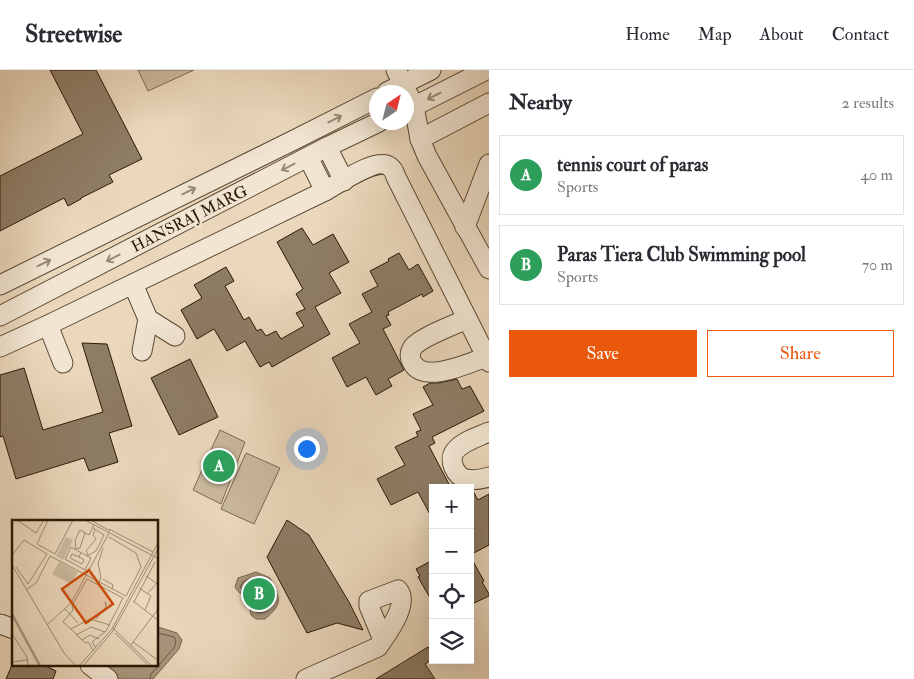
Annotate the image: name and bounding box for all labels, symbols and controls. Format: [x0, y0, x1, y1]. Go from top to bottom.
text: Streetwise [25, 19, 122, 50]
text: Home [625, 23, 670, 46]
text: Map [698, 23, 732, 46]
text: About [760, 23, 804, 46]
text: Contact [832, 23, 889, 46]
north arrow [369, 85, 414, 130]
text: Nearby [509, 89, 572, 116]
one-way arrow [427, 92, 442, 101]
text: 2 results [841, 93, 894, 113]
one-way arrow [327, 114, 342, 123]
text: tennis court of paras [557, 153, 708, 177]
one-way arrow [281, 163, 296, 172]
text: A [521, 165, 531, 185]
text: 40 m [860, 165, 893, 185]
text: Sports [557, 177, 598, 197]
street label: HANSRAJ MARG [128, 181, 251, 258]
one-way arrow [182, 186, 197, 196]
text: Paras Tiera Club Swimming pool [557, 243, 806, 267]
one-way arrow [105, 253, 120, 263]
text: B [521, 255, 531, 275]
text: 70 m [862, 255, 893, 275]
one-way arrow [36, 258, 51, 267]
text: Sports [557, 267, 598, 287]
button: Save [509, 330, 697, 377]
button: Share [707, 330, 894, 377]
your location [294, 436, 320, 462]
pin: A [203, 447, 235, 485]
map controls [429, 484, 474, 664]
button: + [429, 484, 474, 529]
inset map [12, 520, 159, 666]
button: − [429, 529, 474, 574]
button: locate [429, 574, 474, 619]
pin: B [243, 575, 275, 613]
button: layers [429, 619, 474, 664]

